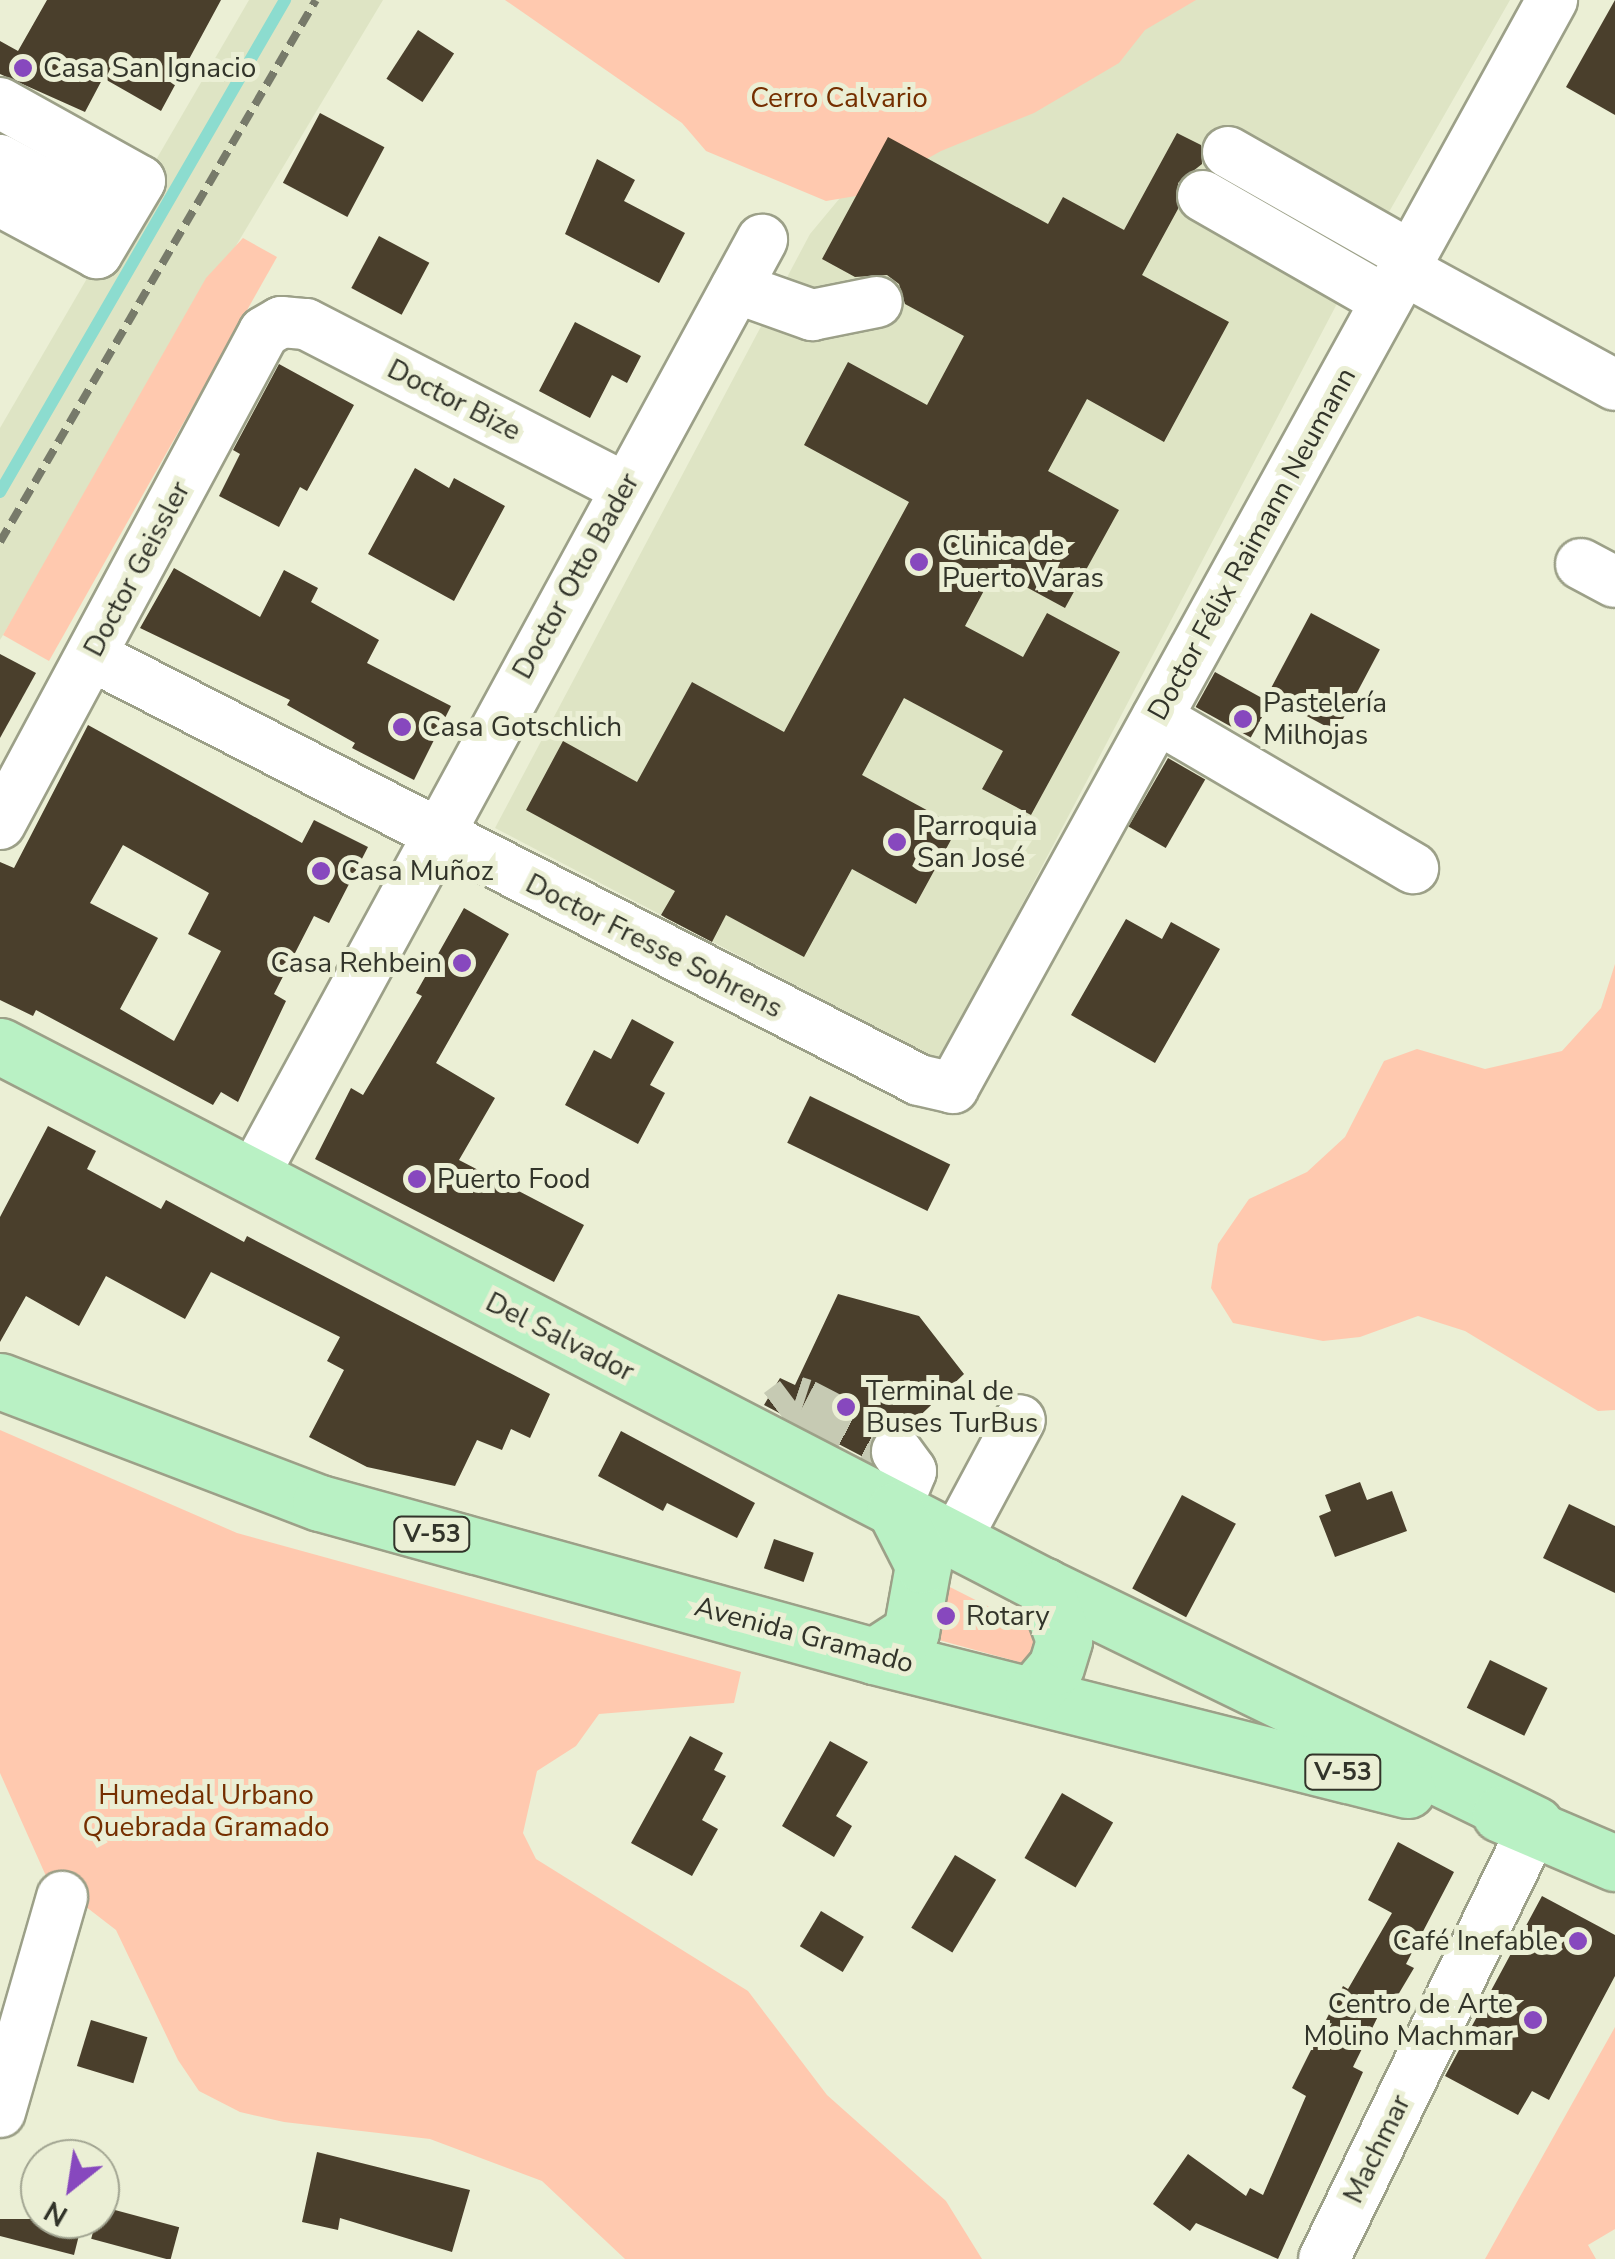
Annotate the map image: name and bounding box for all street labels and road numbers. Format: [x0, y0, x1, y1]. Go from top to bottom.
street label: Doctor Bize [382, 352, 526, 448]
street label: Doctor Félix Raimann Neumann [1141, 362, 1363, 726]
street label: Doctor Otto Bader [506, 467, 646, 685]
street label: Doctor Geissler [77, 476, 197, 662]
street label: Doctor Fresse Sohrens [520, 867, 788, 1025]
street label: Del Salvador [480, 1285, 640, 1389]
road number: V-53 [392, 1514, 472, 1554]
street label: Avenida Gramado [691, 1590, 917, 1680]
road number: V-53 [1303, 1752, 1383, 1792]
street label: Machmar [1336, 2089, 1418, 2209]

